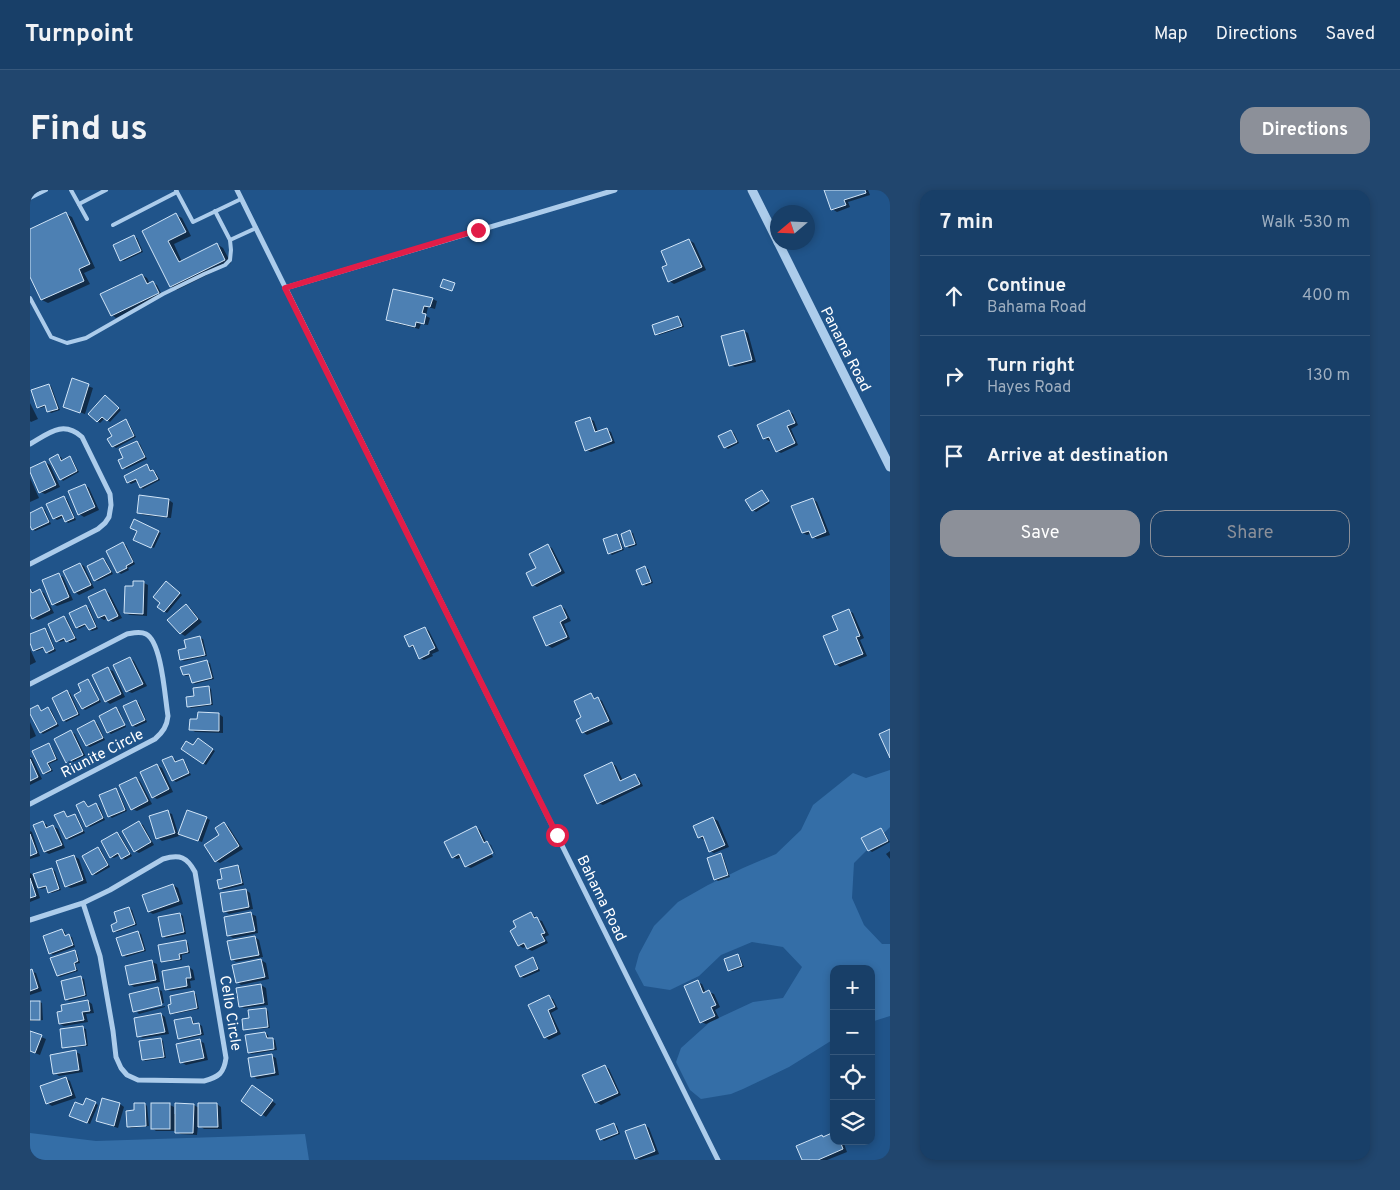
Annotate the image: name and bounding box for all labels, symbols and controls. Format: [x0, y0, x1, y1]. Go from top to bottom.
text: Turnpoint [25, 20, 134, 50]
text: Map [1154, 23, 1188, 46]
text: Directions [1216, 23, 1298, 46]
text: Saved [1326, 23, 1375, 46]
button: Directions [1240, 107, 1370, 154]
text: Find us [30, 108, 148, 152]
north arrow [770, 205, 815, 250]
text: 7 min [940, 209, 993, 236]
text: Walk · 530 m [1261, 213, 1350, 233]
route end [467, 219, 490, 242]
text: Continue [987, 274, 1066, 298]
icon: ahead [940, 282, 968, 310]
text: 400 m [1302, 286, 1350, 306]
text: Bahama Road [987, 298, 1087, 318]
street label: Panama Road [815, 304, 874, 395]
text: Turn right [987, 354, 1075, 378]
icon: right [940, 362, 968, 390]
text: 130 m [1307, 366, 1350, 386]
text: Hayes Road [987, 378, 1071, 398]
icon: arrive [940, 442, 968, 470]
text: Arrive at destination [987, 444, 1168, 468]
button: Save [940, 510, 1140, 557]
button: Share [1150, 510, 1350, 557]
street label: Riunite Circle [58, 725, 147, 783]
route start [546, 824, 569, 847]
street label: Bahama Road [572, 853, 630, 945]
map controls [830, 965, 875, 1145]
button: + [830, 965, 875, 1010]
street label: Cello Circle [214, 974, 245, 1052]
button: − [830, 1010, 875, 1055]
button: locate [830, 1055, 875, 1100]
button: layers [830, 1100, 875, 1145]

